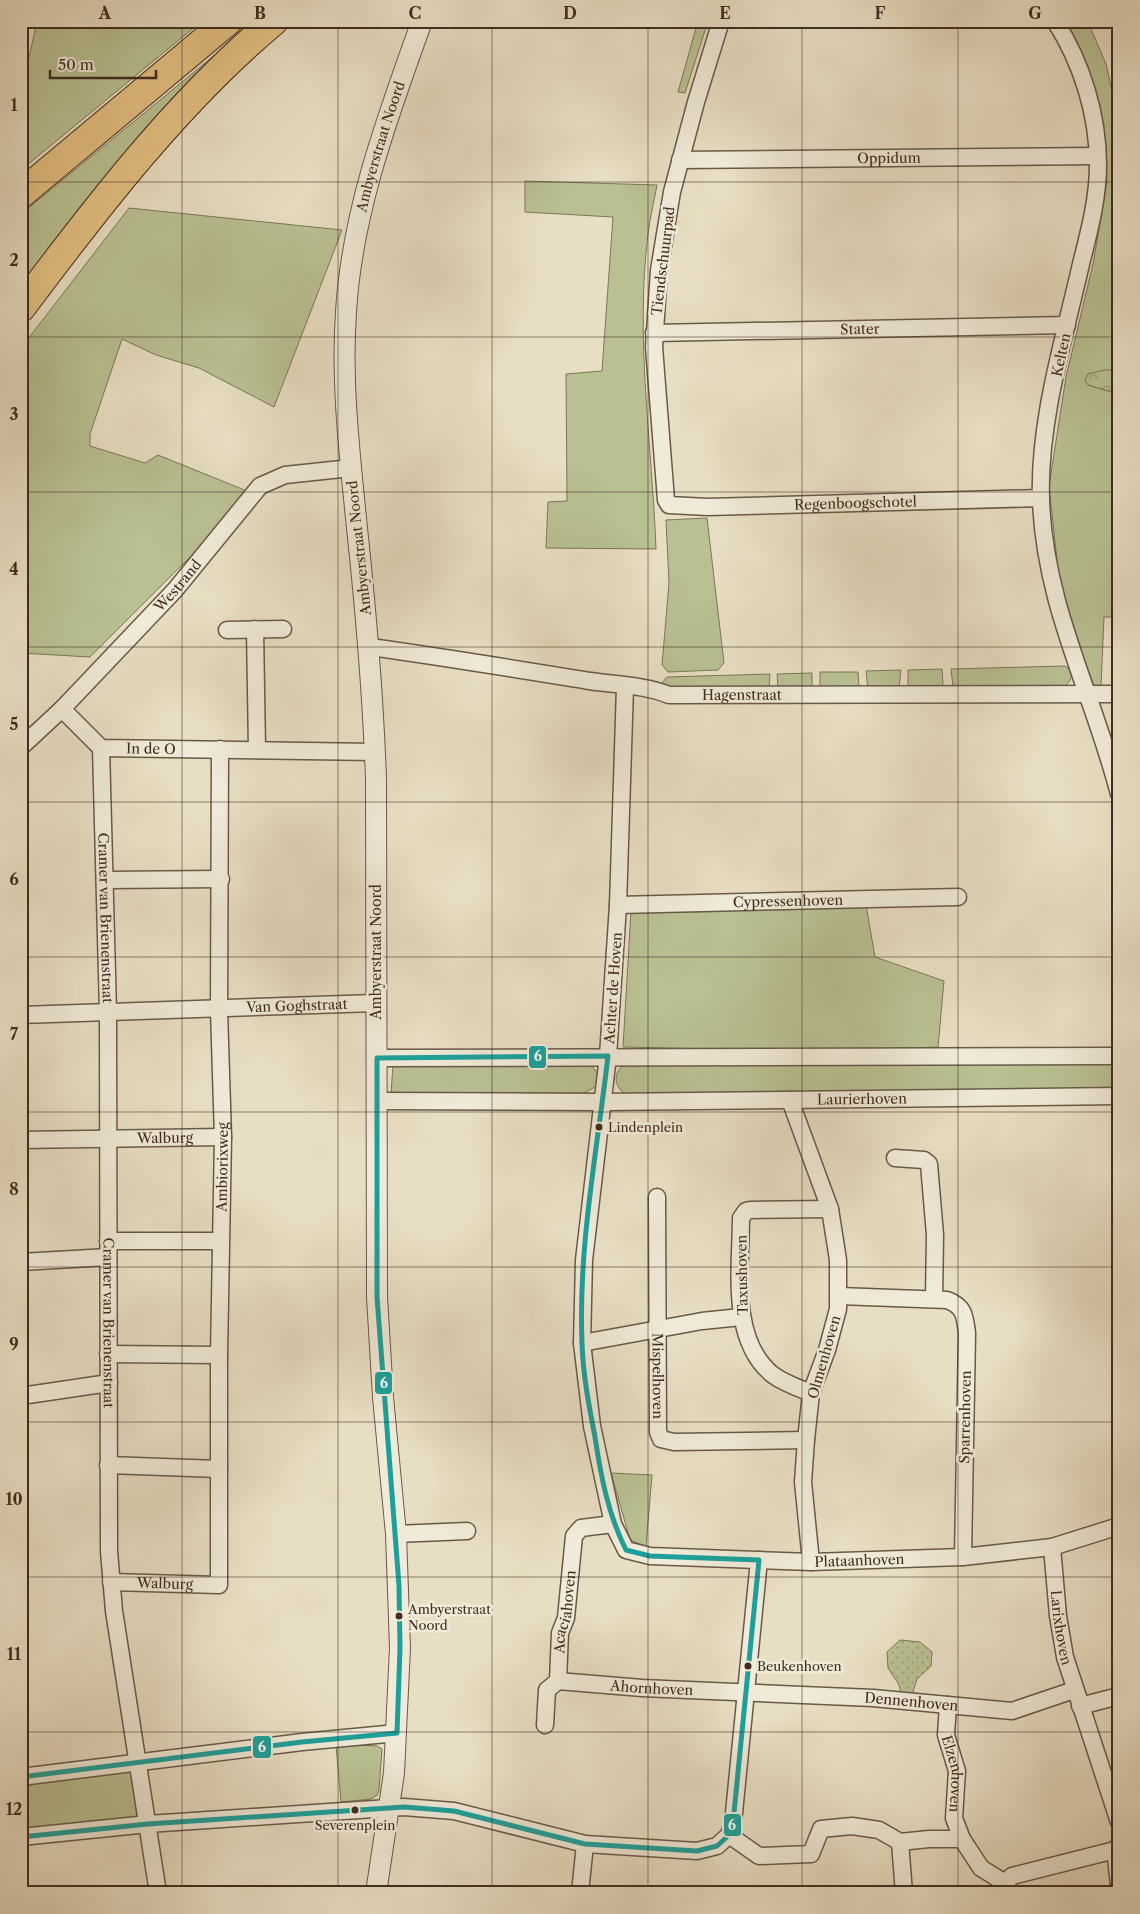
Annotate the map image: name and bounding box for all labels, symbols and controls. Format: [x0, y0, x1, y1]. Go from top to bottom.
text: A [98, 3, 112, 23]
text: B [254, 3, 266, 23]
text: C [409, 3, 421, 23]
text: D [563, 3, 577, 23]
text: E [719, 3, 731, 23]
text: F [875, 3, 886, 23]
text: G [1028, 3, 1042, 23]
scale bar [50, 48, 156, 80]
text: 50 m [58, 55, 94, 74]
street label: Ambyerstraat Noord [352, 79, 409, 215]
text: 1 [10, 95, 18, 115]
street label: Oppidum [857, 149, 921, 167]
street label: Tiendschuurpad [647, 205, 679, 316]
text: 2 [9, 250, 19, 270]
street label: Stater [840, 320, 880, 338]
street label: Kelten [1048, 331, 1074, 378]
text: 3 [9, 404, 19, 424]
street label: Ambyerstraat Noord [343, 479, 375, 617]
street label: Regenboogschotel [794, 492, 917, 514]
street label: Westrand [149, 555, 206, 616]
text: 4 [9, 559, 19, 579]
street label: Hagenstraat [702, 686, 782, 704]
text: 5 [10, 714, 19, 734]
street label: In de O [126, 739, 176, 758]
street label: Cramer van Brienenstraat [94, 832, 117, 1003]
text: 6 [9, 869, 19, 889]
street label: Ambyerstraat Noord [367, 884, 385, 1021]
street label: Cypressenhoven [733, 891, 844, 911]
street label: Achter de Hoven [600, 931, 626, 1046]
street label: Van Goghstraat [245, 995, 348, 1016]
text: 7 [10, 1024, 19, 1044]
line badge: 6 [528, 1045, 547, 1069]
text: 6 [534, 1047, 542, 1065]
street label: Laurierhoven [817, 1089, 907, 1109]
place label: Lindenplein [608, 1119, 683, 1135]
street label: Ambiorixweg [213, 1121, 232, 1213]
marker: Lindenplein [594, 1122, 604, 1132]
street label: Walburg [136, 1128, 194, 1147]
text: 8 [9, 1179, 19, 1199]
street label: Taxushoven [732, 1235, 752, 1315]
street label: Cramer van Brienenstraat [99, 1238, 118, 1408]
street label: Olmenhoven [803, 1313, 845, 1401]
street label: Mispelhoven [649, 1333, 667, 1419]
text: 9 [9, 1334, 19, 1354]
street label: Sparrenhoven [955, 1370, 975, 1464]
line badge: 6 [374, 1371, 393, 1395]
text: 6 [380, 1374, 388, 1392]
text: 10 [5, 1489, 23, 1509]
street label: Plataanhoven [814, 1550, 905, 1571]
street label: Acaciahoven [550, 1569, 580, 1655]
street label: Walburg [136, 1574, 194, 1593]
street label: Larixhoven [1047, 1589, 1076, 1668]
place label: Ambyerstraat Noord [407, 1601, 491, 1633]
marker: Ambyerstraat Noord [394, 1611, 404, 1621]
text: 11 [7, 1644, 22, 1664]
place label: Beukenhoven [757, 1658, 842, 1674]
marker: Beukenhoven [743, 1661, 753, 1671]
street label: Ahornhoven [608, 1676, 694, 1699]
street label: Dennenhoven [864, 1689, 959, 1715]
street label: Elzenhoven [938, 1733, 966, 1813]
line badge: 6 [252, 1735, 272, 1759]
text: 6 [258, 1738, 266, 1756]
text: 12 [6, 1799, 22, 1819]
marker: Severenplein [350, 1805, 360, 1815]
line badge: 6 [723, 1813, 742, 1837]
text: 6 [728, 1816, 736, 1834]
place label: Severenplein [315, 1817, 395, 1833]

